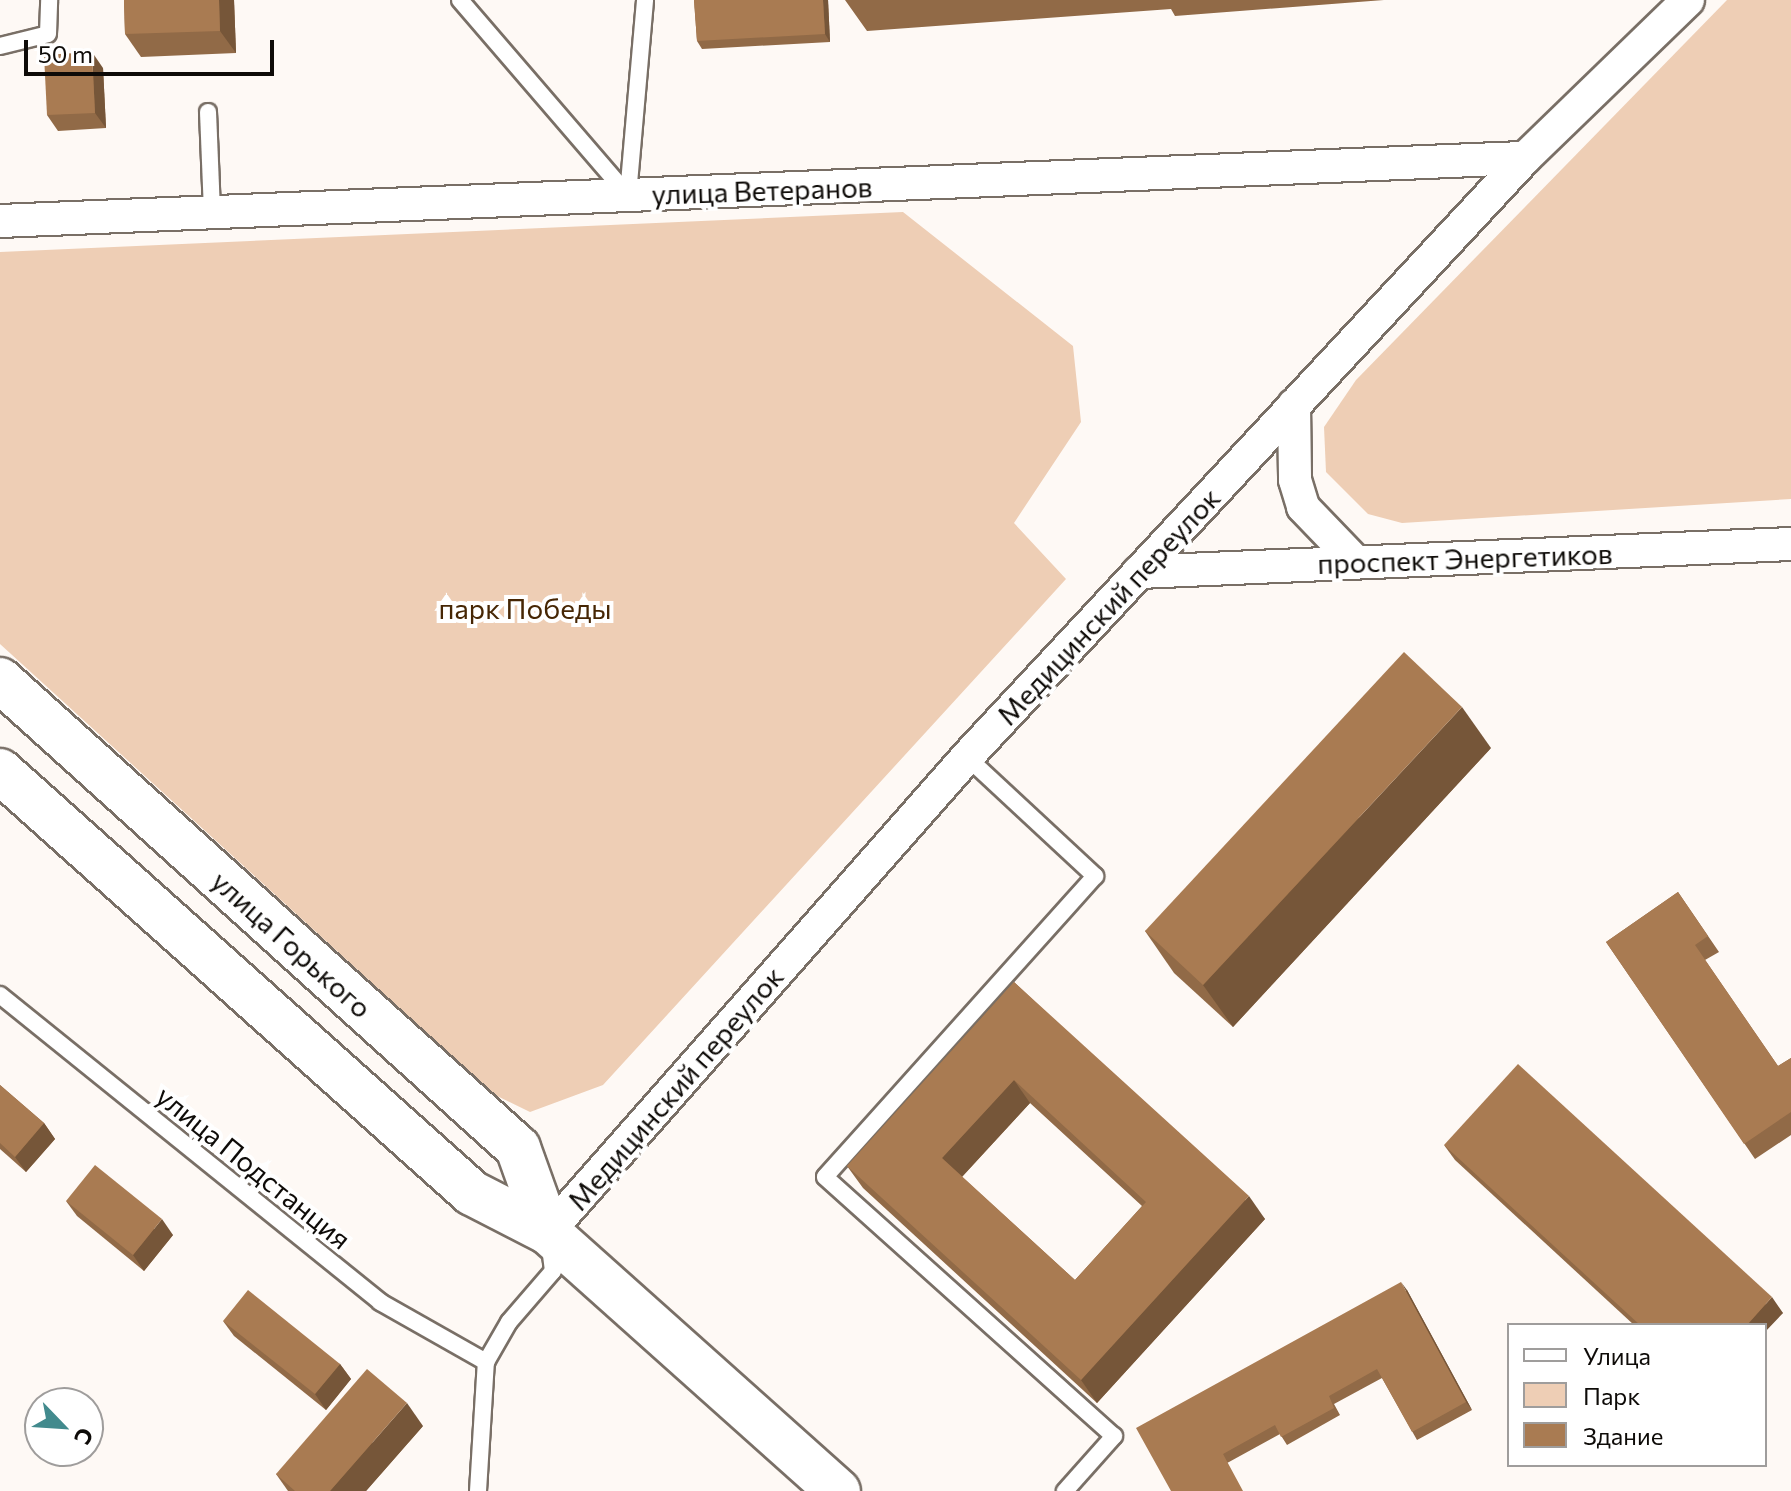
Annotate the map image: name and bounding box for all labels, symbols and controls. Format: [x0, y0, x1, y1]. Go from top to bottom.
scale bar [28, 24, 278, 74]
text: 50 m [38, 39, 93, 68]
street label: улица Ветеранов [651, 169, 873, 211]
street label: Медицинский переулок [989, 481, 1227, 731]
street label: проспект Энергетиков [1317, 536, 1613, 580]
park label: парк Победы [438, 591, 612, 625]
street label: улица Горького [205, 864, 379, 1024]
street label: Медицинский переулок [560, 959, 790, 1217]
street label: улица Подстанция [150, 1078, 358, 1256]
legend [1507, 1323, 1767, 1467]
text: Улица [1583, 1341, 1651, 1370]
text: Парк [1583, 1381, 1640, 1410]
north arrow [24, 1387, 104, 1467]
text: Здание [1583, 1421, 1663, 1450]
text: С [69, 1424, 100, 1449]

